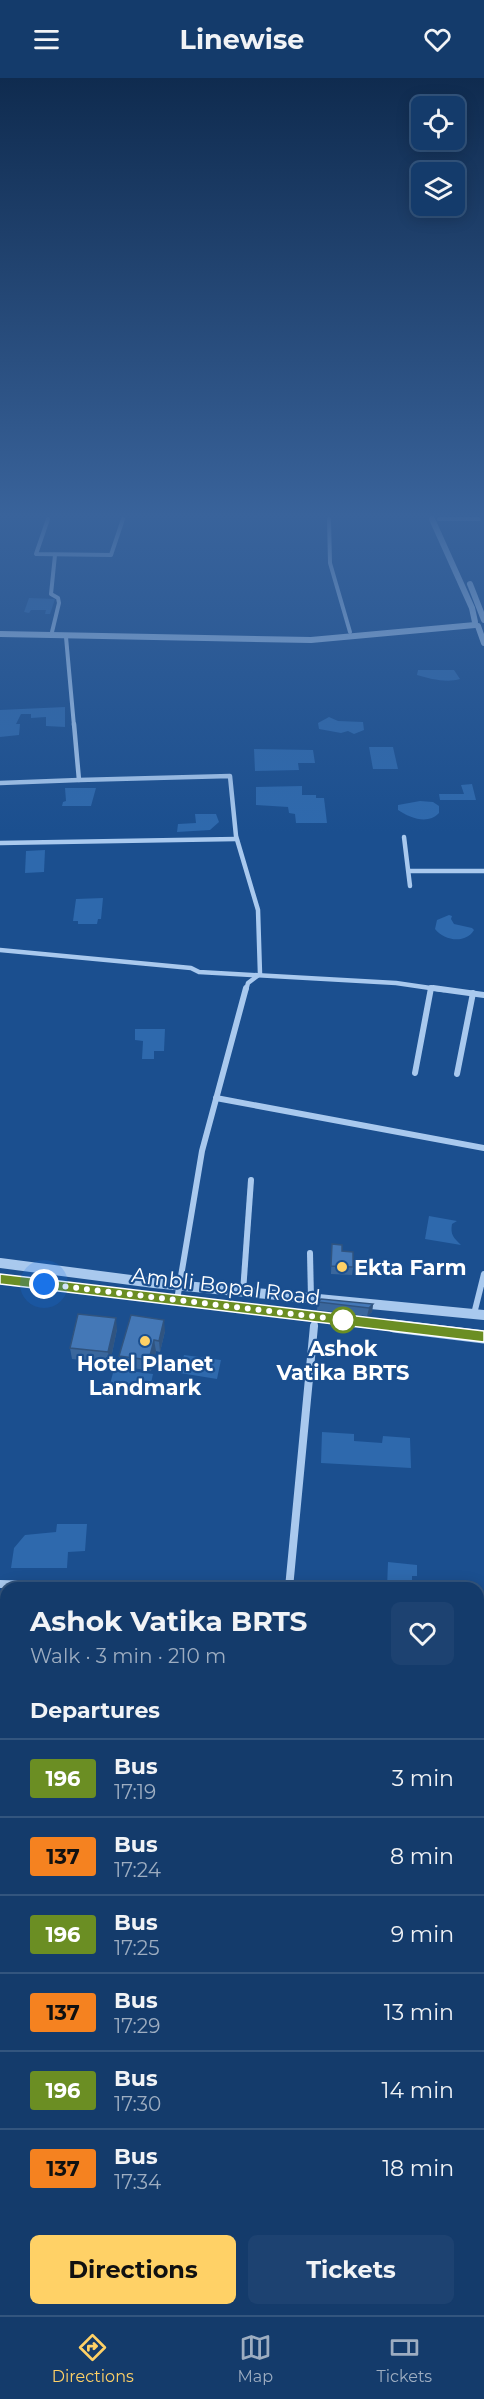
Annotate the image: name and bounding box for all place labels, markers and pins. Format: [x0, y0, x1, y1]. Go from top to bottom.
place label: Ekta Farm [354, 1255, 467, 1280]
marker: Ekta Farm [335, 1260, 349, 1274]
marker: Ashok Vatika BRTS [330, 1307, 356, 1333]
marker: Hotel Planet Landmark [138, 1334, 152, 1348]
place label: Ashok Vatika BRTS [276, 1336, 409, 1385]
place label: Hotel Planet Landmark [77, 1351, 213, 1400]

